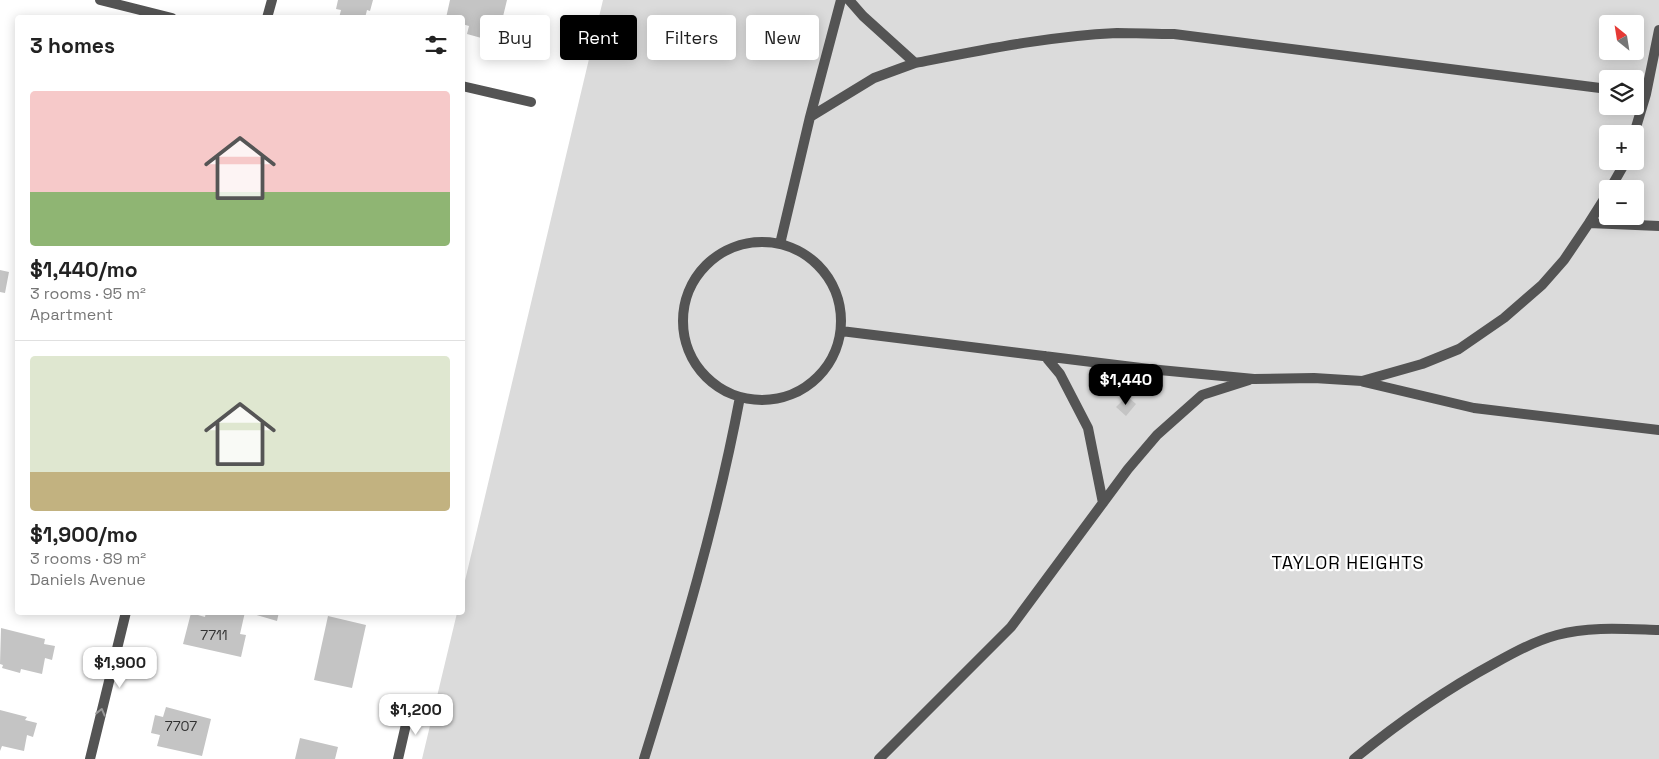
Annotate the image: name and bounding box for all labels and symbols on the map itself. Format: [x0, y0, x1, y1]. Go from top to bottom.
north arrow [1599, 15, 1644, 60]
pin: $1,440 [1085, 364, 1167, 406]
district label: TAYLOR HEIGHTS [1272, 551, 1424, 574]
house number: 7711 [200, 626, 228, 644]
pin: $1,900 [79, 646, 161, 689]
pin: $1,200 [375, 694, 457, 736]
one-way arrow [95, 707, 106, 716]
house number: 7707 [165, 717, 197, 735]

